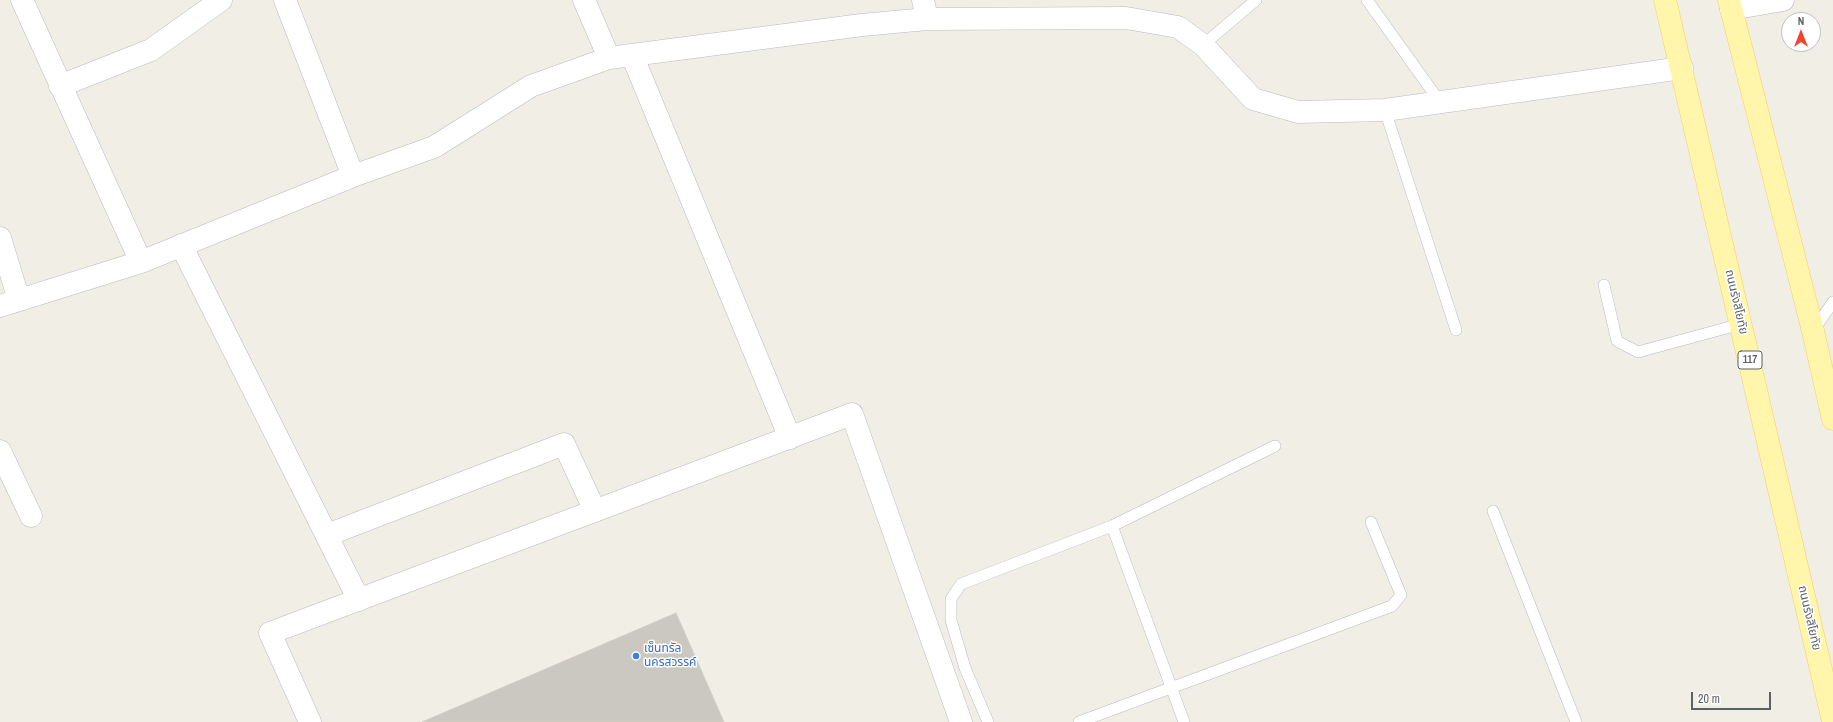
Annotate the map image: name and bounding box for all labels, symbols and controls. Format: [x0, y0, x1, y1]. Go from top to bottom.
north arrow [1781, 12, 1821, 52]
text: N [1798, 14, 1804, 28]
street label: ถนนรังสิโยทัย [1722, 268, 1750, 336]
road number: 117 [1738, 351, 1762, 369]
street label: ถนนรังสิโยทัย [1795, 584, 1823, 652]
place label: เซ็นทรัล นครสวรรค์ [644, 642, 696, 670]
marker: เซ็นทรัล นครสวรรค์ [631, 651, 641, 661]
scale bar [1693, 684, 1773, 710]
text: 20 m [1698, 691, 1720, 707]

